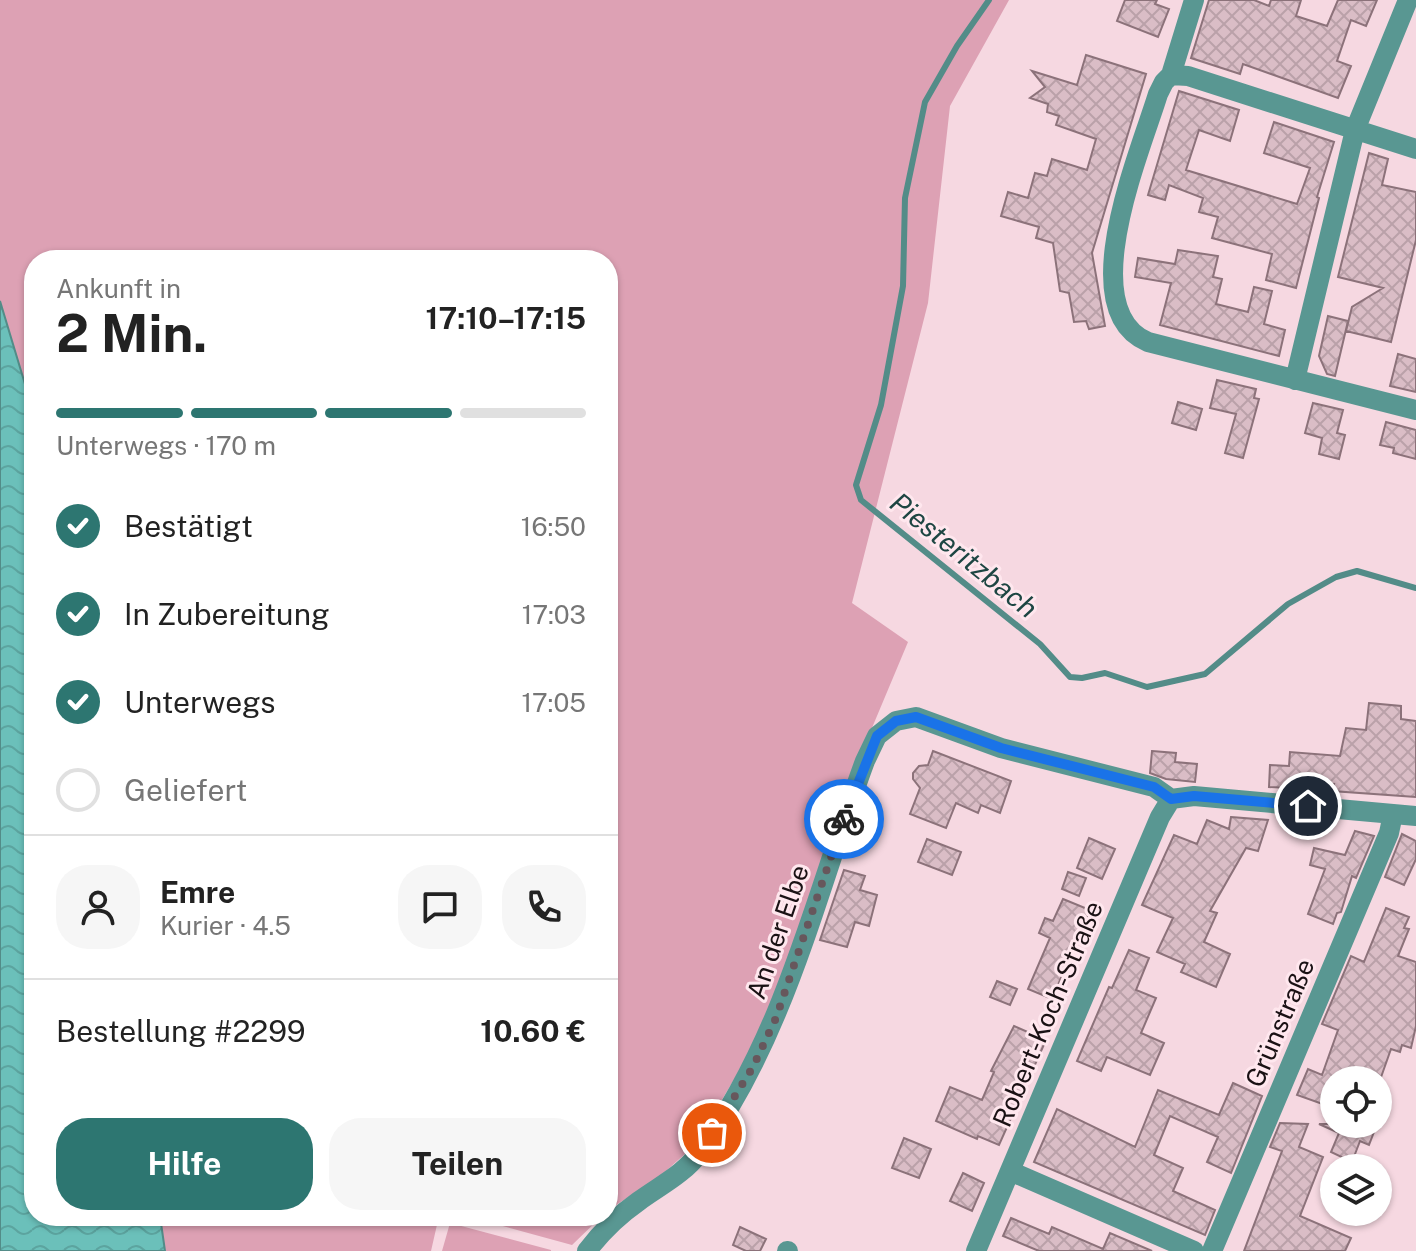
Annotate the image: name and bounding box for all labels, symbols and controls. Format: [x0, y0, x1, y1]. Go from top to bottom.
text: Ankunft in [56, 273, 181, 304]
text: 17:10–17:15 [426, 300, 586, 336]
text: 2 Min. [56, 303, 207, 364]
text: Unterwegs · 170 m [56, 430, 276, 461]
water label: Piesteritzbach [884, 485, 1045, 624]
icon: check [56, 504, 100, 548]
text: Bestätigt [124, 508, 253, 544]
text: 16:50 [521, 511, 586, 542]
icon: check [56, 592, 100, 636]
text: In Zubereitung [124, 596, 330, 632]
text: 17:03 [522, 599, 586, 630]
icon: check [56, 680, 100, 724]
text: Unterwegs [124, 684, 275, 720]
text: 17:05 [521, 687, 586, 718]
text: Geliefert [124, 772, 247, 808]
pin [1274, 772, 1342, 840]
courier [804, 779, 884, 859]
icon: home [1286, 784, 1330, 828]
icon: bike [822, 797, 866, 841]
street label: An der Elbe [740, 861, 815, 1003]
button: person [56, 865, 140, 949]
button: chat [398, 865, 482, 949]
button: phone [502, 865, 586, 949]
text: Emre [160, 874, 235, 910]
street label: Robert-Koch-Straße [986, 896, 1109, 1131]
text: Kurier · 4.5 [160, 910, 291, 941]
street label: Grünstraße [1239, 954, 1320, 1092]
text: Bestellung #2299 [56, 1013, 305, 1049]
text: 10.60 € [480, 1013, 586, 1049]
map controls [1320, 1066, 1392, 1226]
button: locate [1320, 1066, 1392, 1138]
pin [678, 1099, 746, 1167]
icon: bag [690, 1111, 734, 1155]
button: Hilfe [56, 1118, 313, 1210]
button: Teilen [329, 1118, 586, 1210]
button: layers [1320, 1154, 1392, 1226]

